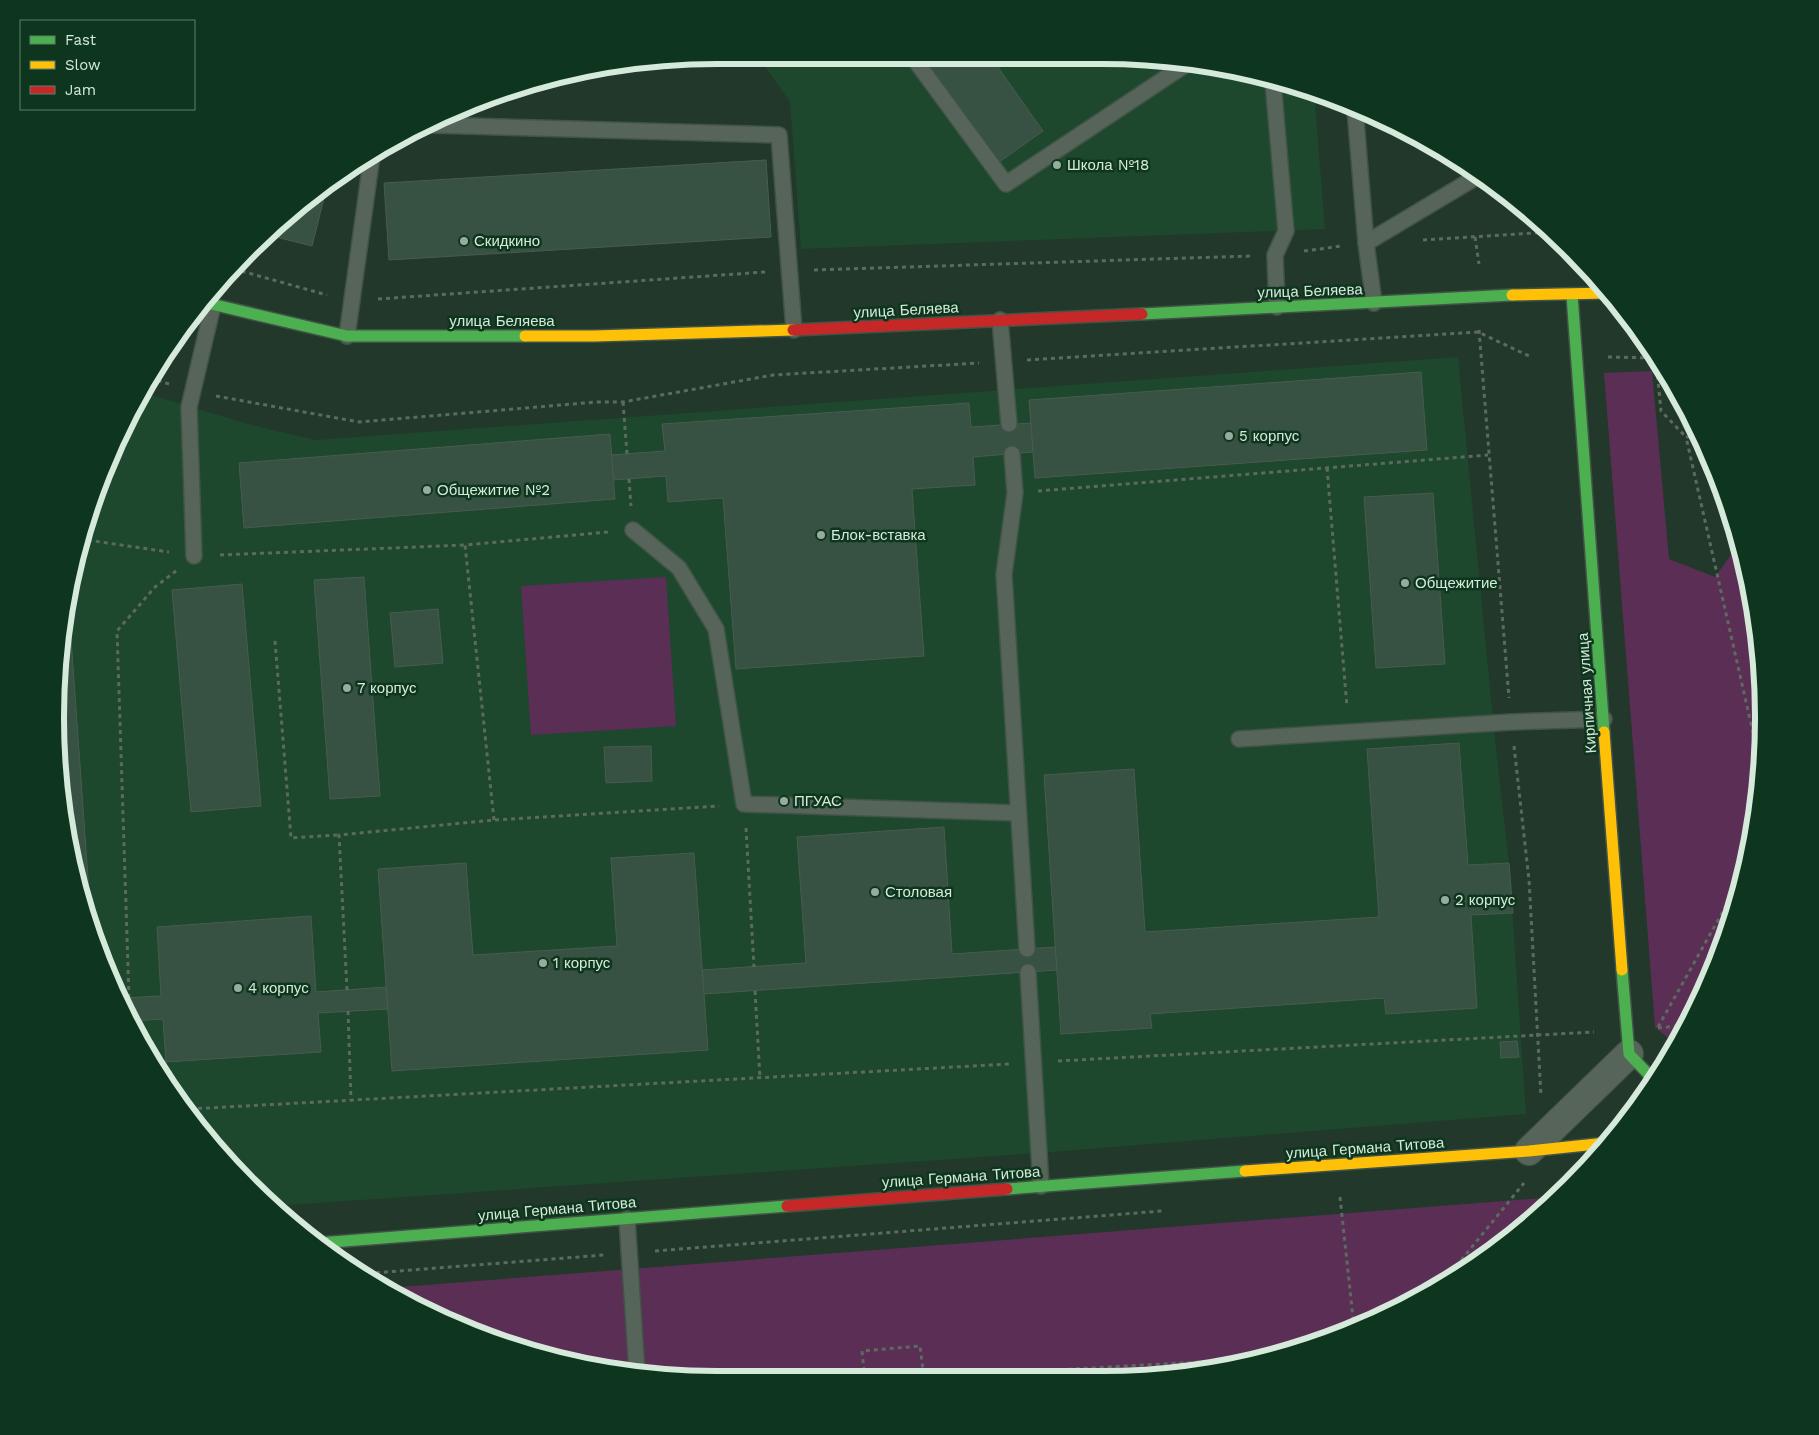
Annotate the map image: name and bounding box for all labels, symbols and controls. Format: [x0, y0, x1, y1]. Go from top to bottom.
legend [20, 20, 195, 110]
text: Fast [65, 31, 97, 49]
text: Slow [65, 56, 101, 74]
text: Jam [65, 81, 96, 99]
place label: Школа №18 [1067, 156, 1149, 174]
marker: Школа №18 [1051, 159, 1063, 171]
place label: Скидкино [474, 232, 540, 250]
marker: Скидкино [458, 235, 470, 247]
street label: улица Беляева [1257, 280, 1364, 302]
street label: улица Беляева [853, 298, 960, 322]
street label: улица Беляева [449, 312, 555, 330]
place label: 5 корпус [1239, 427, 1300, 445]
marker: 5 корпус [1223, 430, 1235, 442]
place label: Общежитие №2 [437, 481, 550, 499]
marker: Общежитие №2 [421, 484, 433, 496]
place label: Блок-вставка [831, 526, 926, 544]
marker: Блок-вставка [815, 529, 827, 541]
place label: Общежитие [1415, 574, 1498, 592]
marker: Общежитие [1399, 577, 1411, 589]
street label: Кирпичная улица [1574, 631, 1600, 754]
place label: 7 корпус [357, 679, 417, 697]
marker: 7 корпус [341, 682, 353, 694]
place label: ПГУАС [794, 792, 842, 810]
marker: ПГУАС [778, 795, 790, 807]
place label: Столовая [885, 883, 952, 901]
marker: Столовая [869, 886, 881, 898]
place label: 2 корпус [1455, 891, 1516, 909]
marker: 2 корпус [1439, 894, 1451, 906]
place label: 1 корпус [553, 954, 611, 972]
marker: 1 корпус [537, 957, 549, 969]
place label: 4 корпус [248, 979, 309, 997]
marker: 4 корпус [232, 982, 244, 994]
street label: улица Германа Титова [1285, 1133, 1445, 1163]
street label: улица Германа Титова [881, 1162, 1041, 1192]
street label: улица Германа Титова [477, 1193, 637, 1225]

